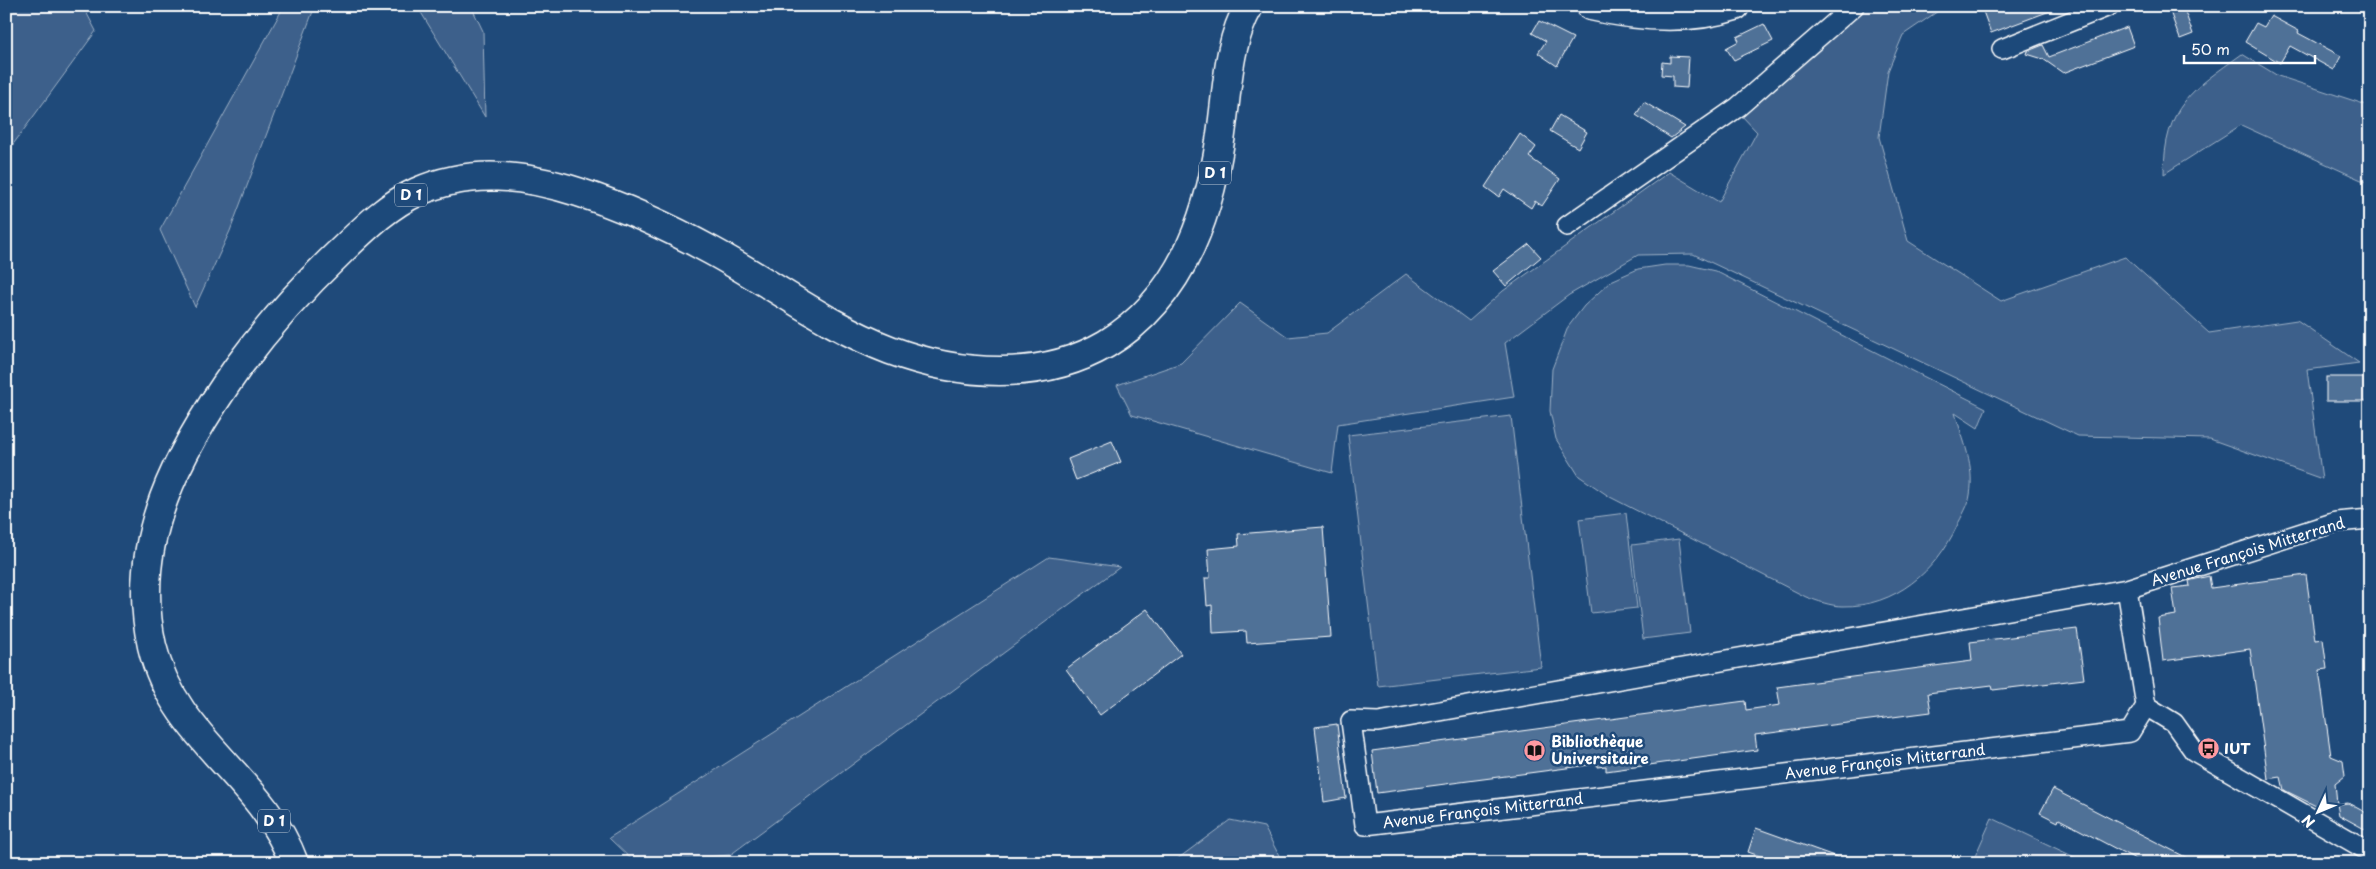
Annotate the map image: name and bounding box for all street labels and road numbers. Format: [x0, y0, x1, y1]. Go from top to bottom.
road number: D 1 [1199, 162, 1231, 184]
road number: D 1 [395, 184, 427, 206]
street label: Avenue François Mitterrand [2148, 510, 2347, 591]
street label: Avenue François Mitterrand [1783, 737, 1986, 784]
street label: Avenue François Mitterrand [1381, 786, 1584, 833]
road number: D 1 [258, 809, 290, 832]

